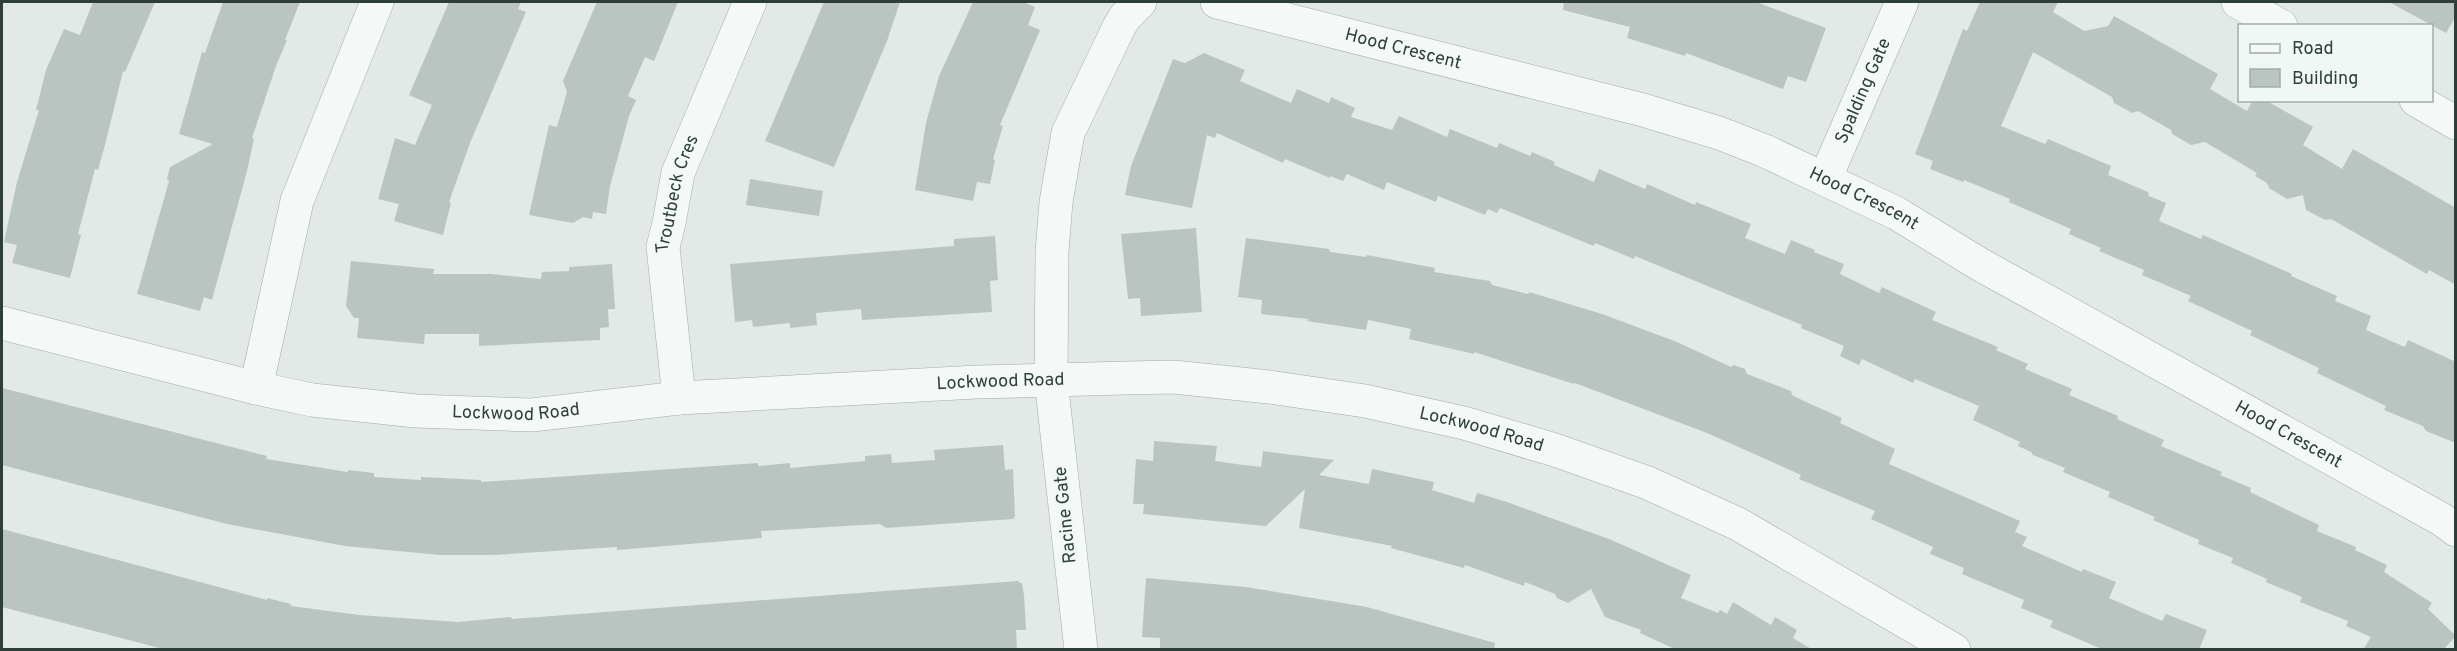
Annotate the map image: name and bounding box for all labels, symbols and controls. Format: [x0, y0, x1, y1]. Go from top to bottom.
street label: Hood Crescent [1342, 23, 1464, 75]
legend [2238, 24, 2433, 102]
street label: Spalding Gate [1830, 35, 1896, 147]
text: Road [2292, 38, 2334, 61]
text: Building [2292, 68, 2358, 91]
street label: Troutbeck Cres [651, 131, 704, 254]
street label: Hood Crescent [1805, 162, 1923, 236]
street label: Lockwood Road [936, 368, 1065, 396]
street label: Hood Crescent [2231, 396, 2346, 474]
street label: Lockwood Road [451, 398, 581, 427]
street label: Lockwood Road [1417, 402, 1546, 458]
street label: Racine Gate [1049, 465, 1083, 565]

